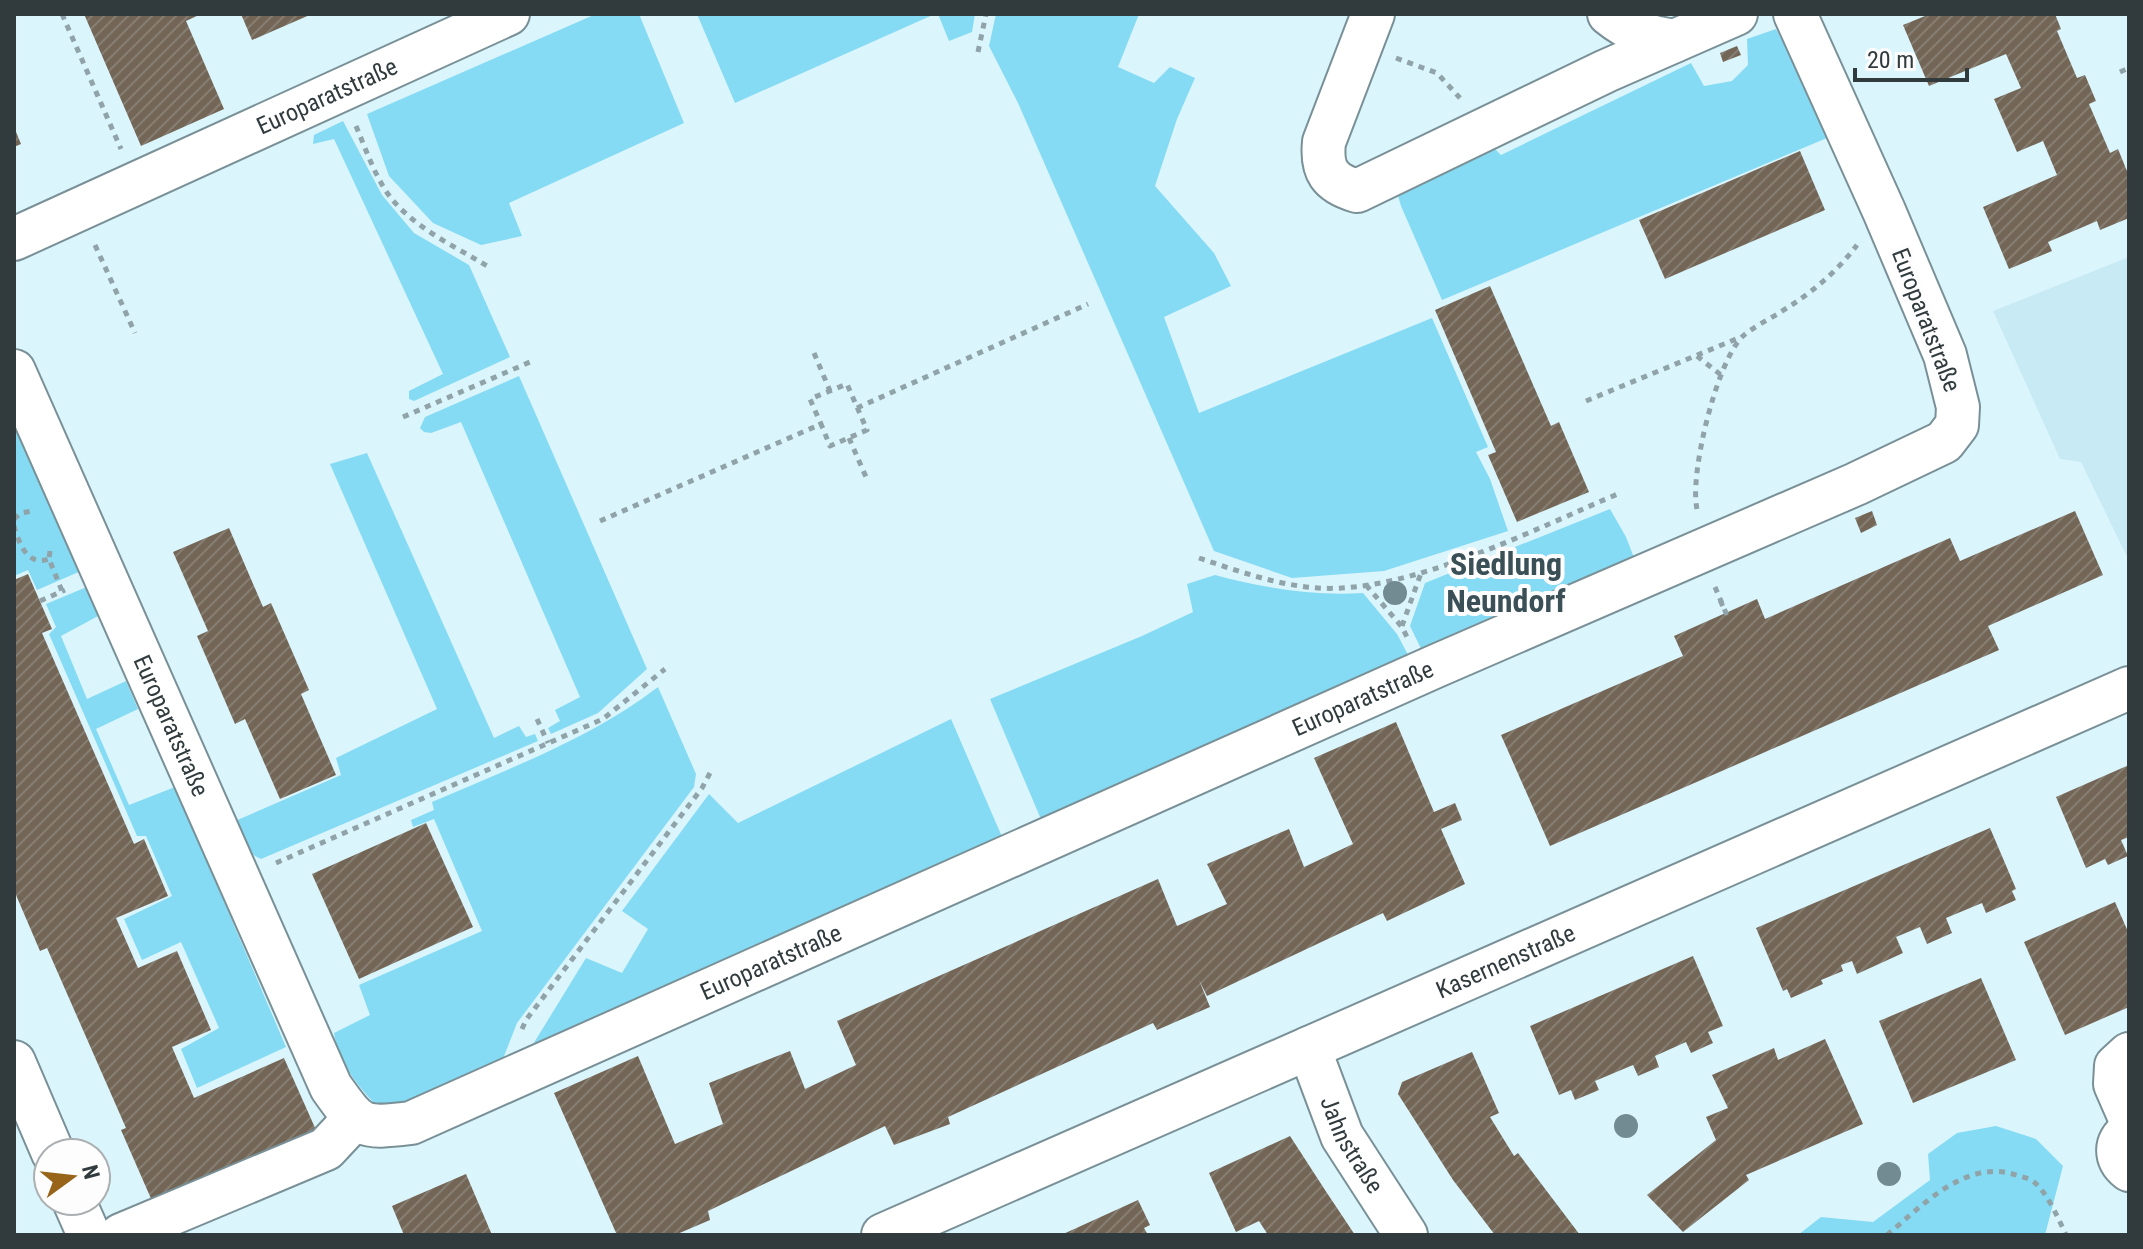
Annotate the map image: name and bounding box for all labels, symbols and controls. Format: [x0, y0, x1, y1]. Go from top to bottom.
scale bar [1855, 32, 1967, 82]
text: 20 m [1867, 46, 1914, 74]
street label: Europaratstraße [252, 52, 402, 141]
street label: Europaratstraße [1886, 244, 1966, 396]
district label: Siedlung Neundorf [1446, 545, 1566, 620]
street label: Europaratstraße [128, 651, 215, 801]
street label: Europaratstraße [1288, 655, 1438, 742]
street label: Europaratstraße [696, 919, 846, 1006]
street label: Kasernenstraße [1432, 919, 1579, 1004]
street label: Jahnstraße [1314, 1092, 1389, 1198]
north arrow [32, 1137, 112, 1217]
text: N [77, 1162, 105, 1182]

